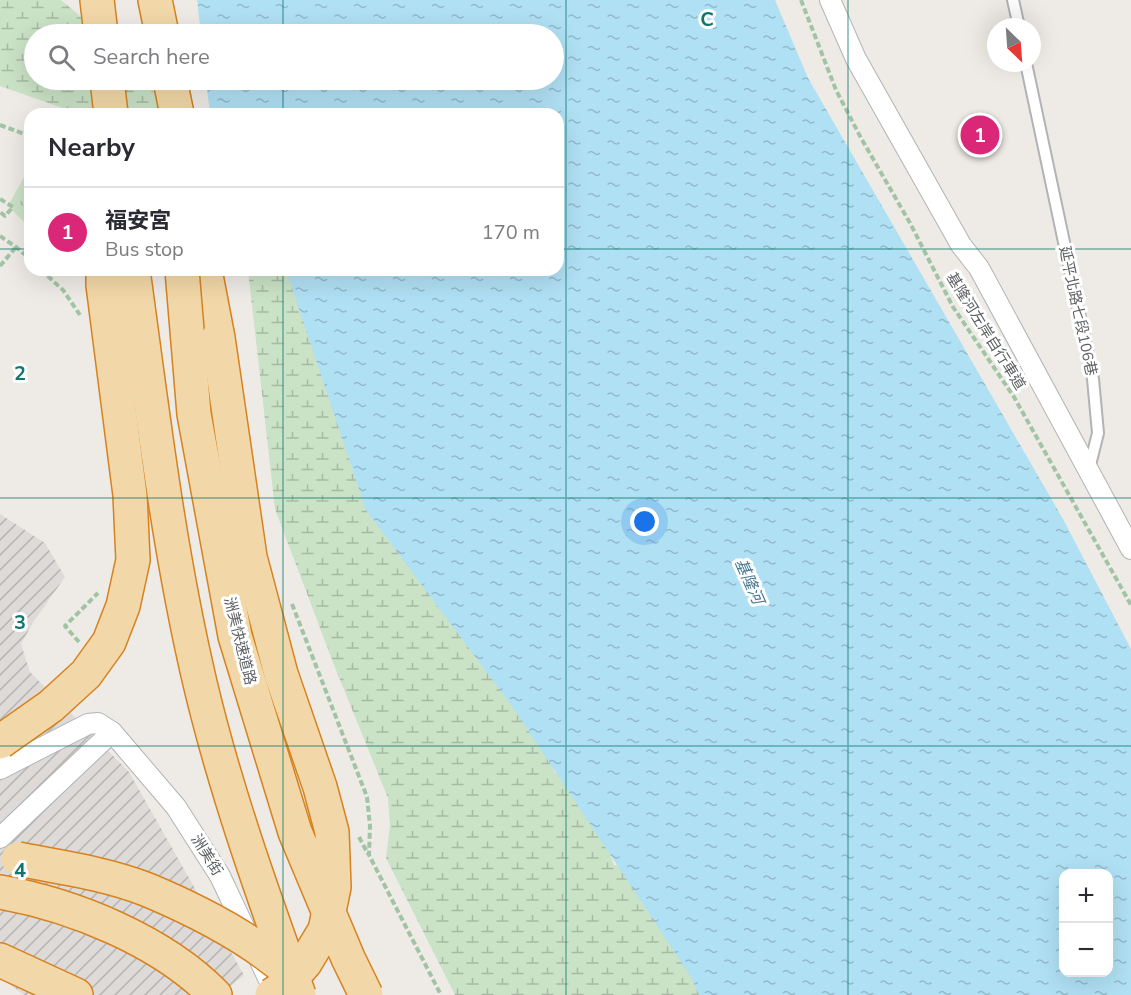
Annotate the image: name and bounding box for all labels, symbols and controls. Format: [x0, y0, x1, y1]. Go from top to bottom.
text: C [700, 6, 714, 33]
north arrow [987, 18, 1041, 72]
search box [24, 24, 564, 90]
icon: search [45, 41, 78, 74]
text: Search here [93, 42, 210, 72]
pin: 1 [960, 112, 1000, 158]
text: Nearby [48, 130, 135, 165]
text: 福安宮 [105, 206, 171, 236]
text: 1 [62, 219, 74, 246]
text: 170 m [482, 219, 540, 246]
text: Bus stop [105, 236, 184, 263]
street label: 延平北路七段106巷 [1054, 244, 1102, 378]
street label: 基隆河左岸自行車道 [942, 268, 1030, 394]
text: 2 [14, 360, 26, 387]
your location [630, 507, 659, 536]
water label: 基隆河 [729, 555, 770, 611]
street label: 洲美快速道路 [219, 595, 261, 687]
text: 3 [14, 609, 26, 636]
street label: 洲美街 [187, 831, 227, 879]
text: 4 [14, 857, 26, 884]
map controls [1059, 869, 1113, 977]
button: + [1059, 869, 1113, 923]
button: − [1059, 923, 1113, 977]

